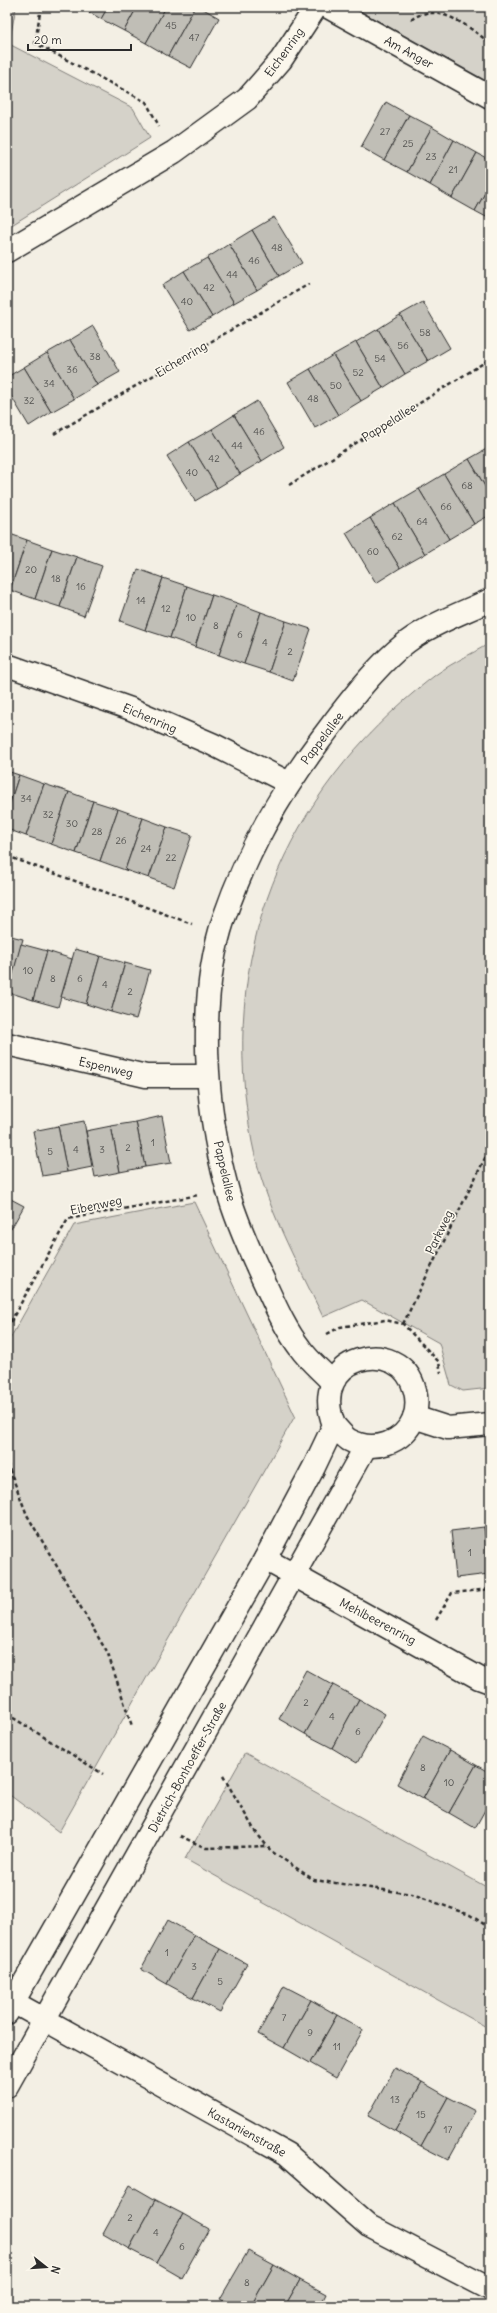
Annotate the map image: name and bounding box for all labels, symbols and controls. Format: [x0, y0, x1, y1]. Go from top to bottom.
house number: 45 [165, 19, 177, 32]
street label: Eichenring [261, 24, 307, 80]
scale bar [28, 26, 131, 52]
house number: 47 [189, 31, 199, 44]
text: 20 m [34, 32, 62, 47]
street label: Am Anger [382, 32, 436, 72]
house number: 27 [380, 125, 390, 138]
house number: 25 [402, 137, 414, 150]
house number: 23 [425, 150, 437, 163]
house number: 21 [448, 163, 458, 176]
house number: 48 [271, 241, 283, 254]
house number: 46 [248, 254, 260, 267]
house number: 44 [226, 268, 238, 281]
house number: 42 [203, 281, 215, 294]
house number: 40 [181, 295, 193, 308]
house number: 58 [419, 326, 431, 339]
street label: Eichenring [153, 338, 209, 380]
house number: 56 [397, 339, 409, 352]
house number: 38 [89, 350, 101, 363]
house number: 54 [374, 352, 386, 365]
house number: 36 [66, 363, 78, 376]
house number: 52 [352, 366, 364, 379]
house number: 34 [43, 377, 55, 390]
house number: 50 [330, 379, 342, 392]
house number: 48 [307, 392, 319, 405]
house number: 32 [23, 394, 35, 407]
street label: Pappelallee [359, 399, 419, 445]
house number: 46 [253, 425, 265, 438]
house number: 44 [231, 439, 243, 452]
house number: 42 [208, 452, 220, 465]
house number: 40 [186, 466, 198, 479]
house number: 68 [461, 479, 473, 492]
house number: 66 [440, 500, 452, 513]
house number: 64 [416, 515, 428, 528]
house number: 62 [391, 530, 403, 543]
house number: 60 [367, 545, 379, 558]
house number: 20 [25, 563, 37, 576]
house number: 18 [51, 572, 61, 585]
house number: 16 [76, 580, 86, 593]
house number: 14 [136, 594, 146, 607]
house number: 12 [161, 602, 171, 615]
house number: 10 [186, 611, 196, 624]
house number: 8 [213, 619, 219, 632]
house number: 6 [237, 628, 243, 641]
house number: 4 [262, 636, 268, 649]
house number: 2 [287, 645, 293, 658]
street label: Eichenring [121, 700, 179, 736]
street label: Pappelallee [297, 709, 347, 767]
house number: 34 [20, 792, 32, 805]
house number: 32 [42, 808, 54, 821]
house number: 30 [66, 817, 78, 830]
house number: 28 [91, 825, 103, 838]
house number: 26 [115, 834, 127, 847]
house number: 24 [140, 842, 152, 855]
house number: 22 [166, 851, 177, 864]
house number: 10 [23, 964, 33, 977]
house number: 8 [50, 972, 56, 985]
house number: 6 [77, 972, 83, 985]
house number: 4 [102, 978, 108, 991]
house number: 2 [127, 985, 133, 998]
street label: Espenweg [77, 1053, 135, 1081]
house number: 1 [151, 1136, 155, 1149]
street label: Pappelallee [211, 1139, 239, 1203]
house number: 2 [125, 1141, 131, 1154]
house number: 4 [73, 1143, 79, 1156]
house number: 3 [99, 1143, 105, 1156]
house number: 5 [47, 1145, 53, 1158]
street label: Eibenweg [69, 1192, 123, 1218]
street label: Parkweg [422, 1207, 456, 1257]
house number: 1 [468, 1546, 472, 1559]
street label: Mehlbeerenring [337, 1595, 419, 1647]
house number: 2 [303, 1696, 309, 1709]
street label: Dietrich-Bonhoeffer-Straße [145, 1699, 229, 1835]
house number: 4 [329, 1710, 335, 1723]
house number: 6 [355, 1725, 361, 1738]
house number: 8 [420, 1761, 426, 1774]
house number: 10 [444, 1776, 454, 1789]
house number: 1 [165, 1946, 169, 1959]
house number: 3 [191, 1960, 197, 1973]
house number: 5 [217, 1975, 223, 1988]
house number: 7 [282, 2011, 287, 2024]
house number: 9 [307, 2026, 313, 2039]
house number: 11 [333, 2040, 341, 2053]
house number: 13 [390, 2093, 400, 2106]
street label: Kastanienstraße [205, 2104, 289, 2160]
house number: 15 [416, 2108, 426, 2121]
house number: 17 [444, 2123, 453, 2136]
house number: 2 [127, 2211, 133, 2224]
house number: 4 [153, 2226, 159, 2239]
house number: 6 [179, 2240, 185, 2253]
north arrow [26, 2247, 66, 2287]
text: N [48, 2264, 63, 2276]
house number: 8 [244, 2276, 250, 2289]

